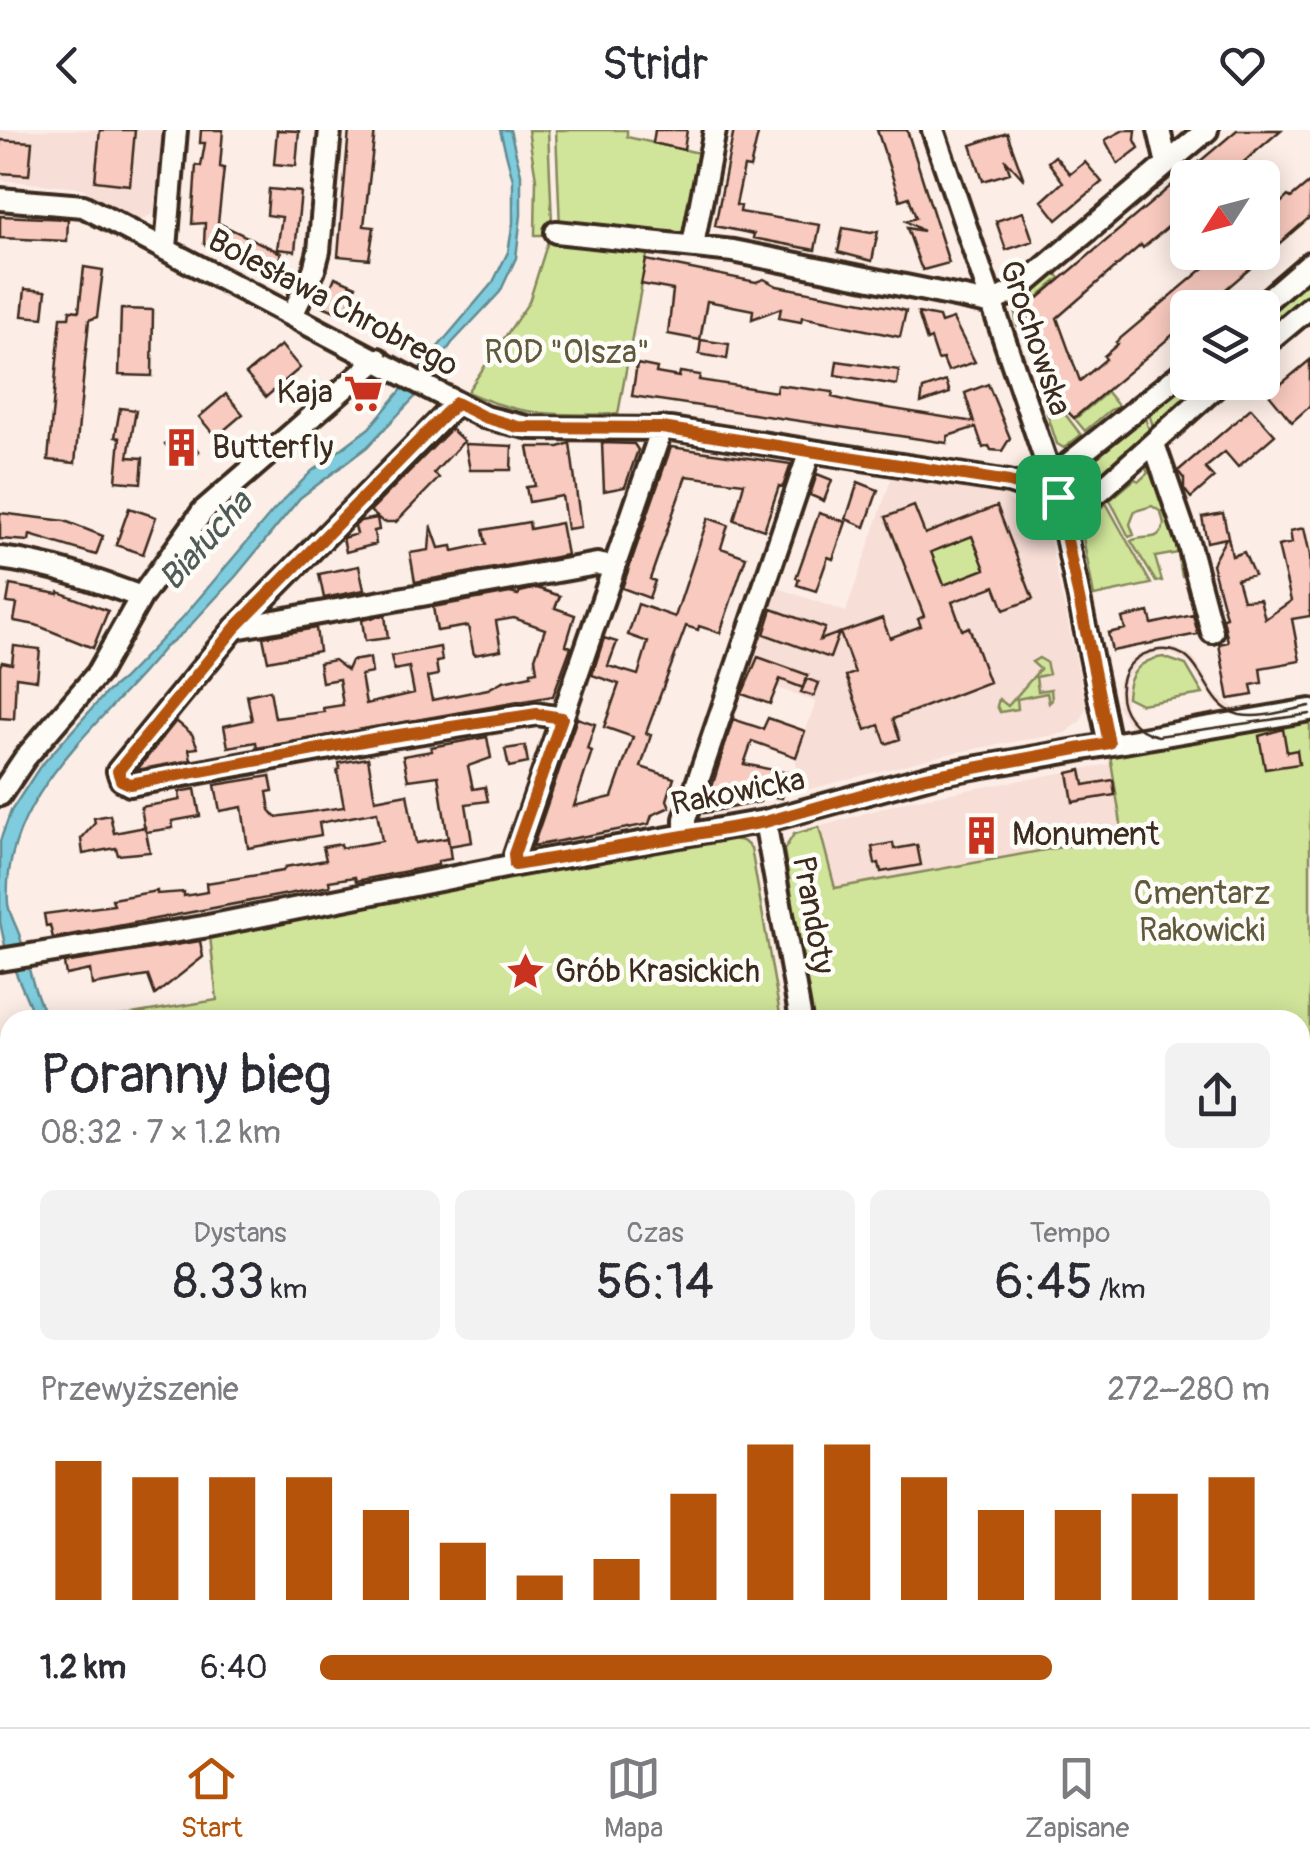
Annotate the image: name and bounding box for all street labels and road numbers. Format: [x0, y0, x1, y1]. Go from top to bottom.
street label: Bolesława Chrobrego [201, 220, 465, 386]
street label: Grochowska [990, 255, 1080, 421]
street label: Rakowicka [668, 759, 808, 825]
street label: Prandoty [783, 853, 843, 978]

